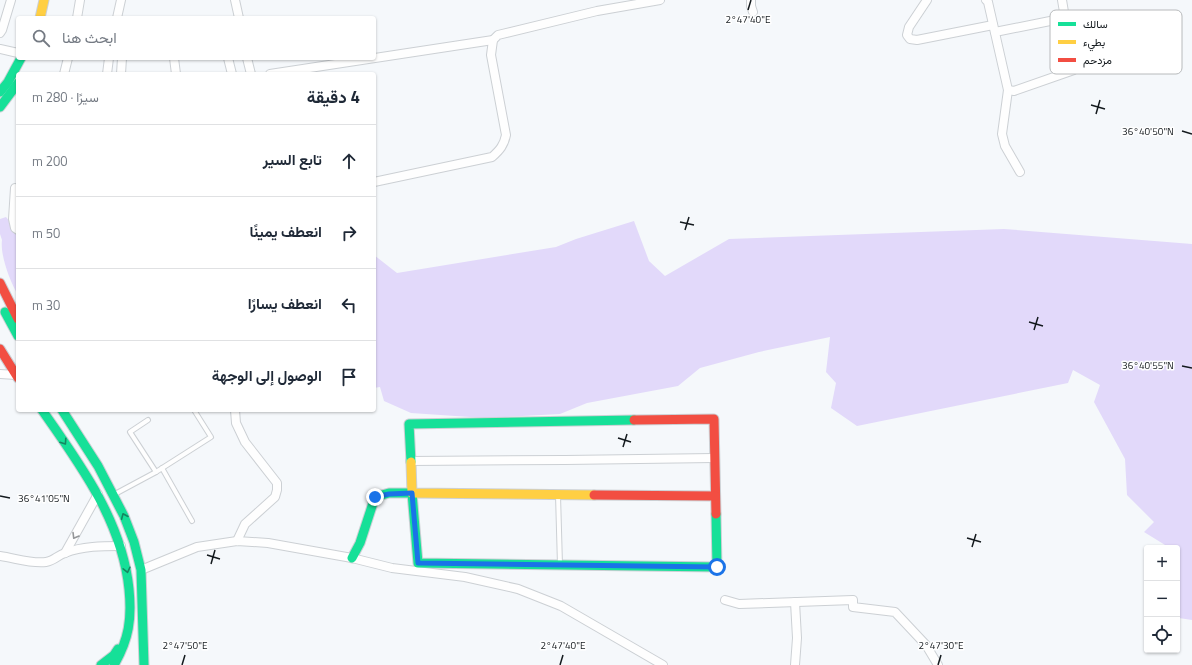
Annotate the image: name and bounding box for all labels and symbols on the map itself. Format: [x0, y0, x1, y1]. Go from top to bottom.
legend [1050, 10, 1182, 74]
text: 2°47'40"E [726, 12, 771, 27]
text: سالك [1083, 16, 1108, 32]
text: بطيء [1083, 34, 1105, 52]
text: مزدحم [1083, 52, 1112, 68]
text: 36°40'50"N [1122, 124, 1174, 139]
text: 36°40'55"N [1122, 358, 1174, 373]
one-way arrow [59, 438, 67, 445]
route end [366, 488, 384, 506]
text: 36°41'05"N [18, 491, 70, 506]
one-way arrow [121, 513, 129, 521]
one-way arrow [73, 532, 80, 539]
route start [708, 558, 726, 576]
one-way arrow [122, 567, 130, 573]
text: 2°47'50"E [163, 638, 208, 653]
text: 2°47'40"E [541, 638, 586, 653]
text: 2°47'30"E [919, 638, 964, 653]

